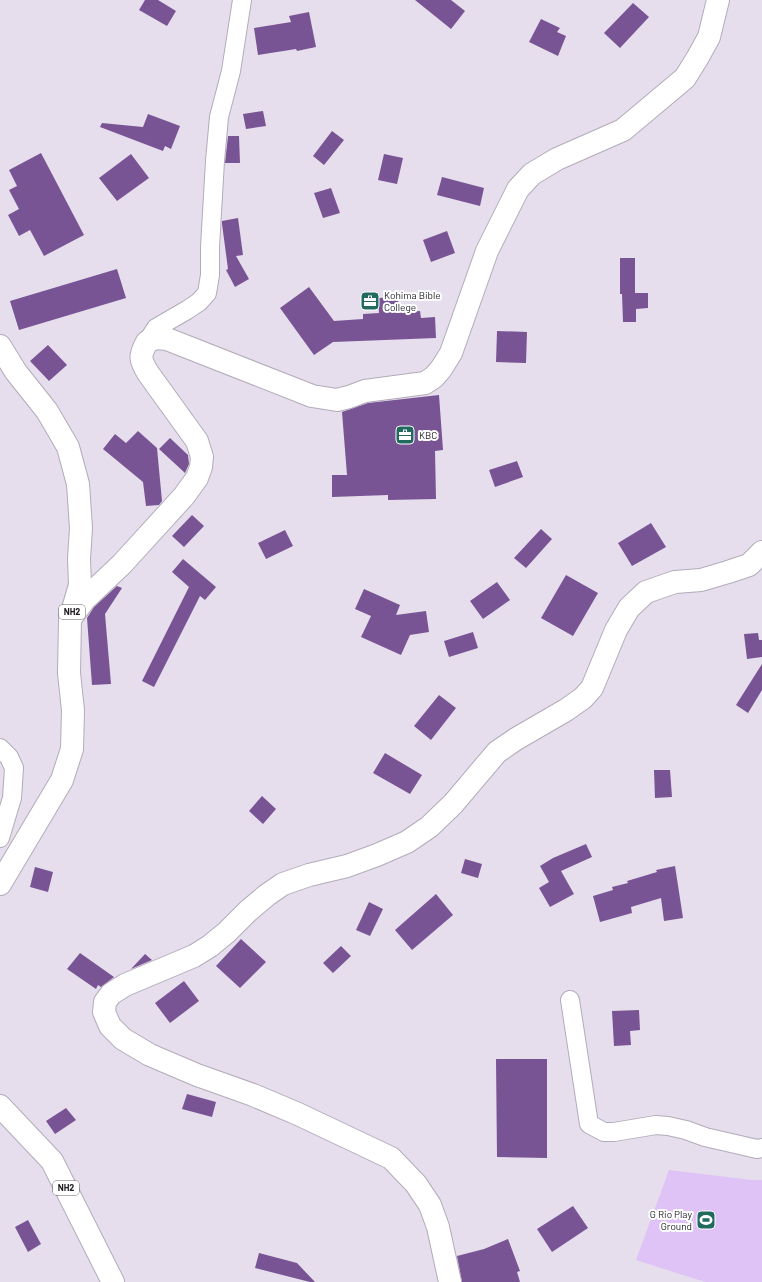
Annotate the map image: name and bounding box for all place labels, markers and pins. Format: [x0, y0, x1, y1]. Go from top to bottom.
place label: Kohima Bible College [384, 289, 441, 313]
office icon: Kohima Bible College [359, 290, 381, 312]
office icon: KBC [394, 424, 416, 446]
place label: KBC [419, 429, 437, 441]
place label: G Rio Play Ground [650, 1208, 692, 1232]
sports icon: G Rio Play Ground [695, 1209, 717, 1231]

